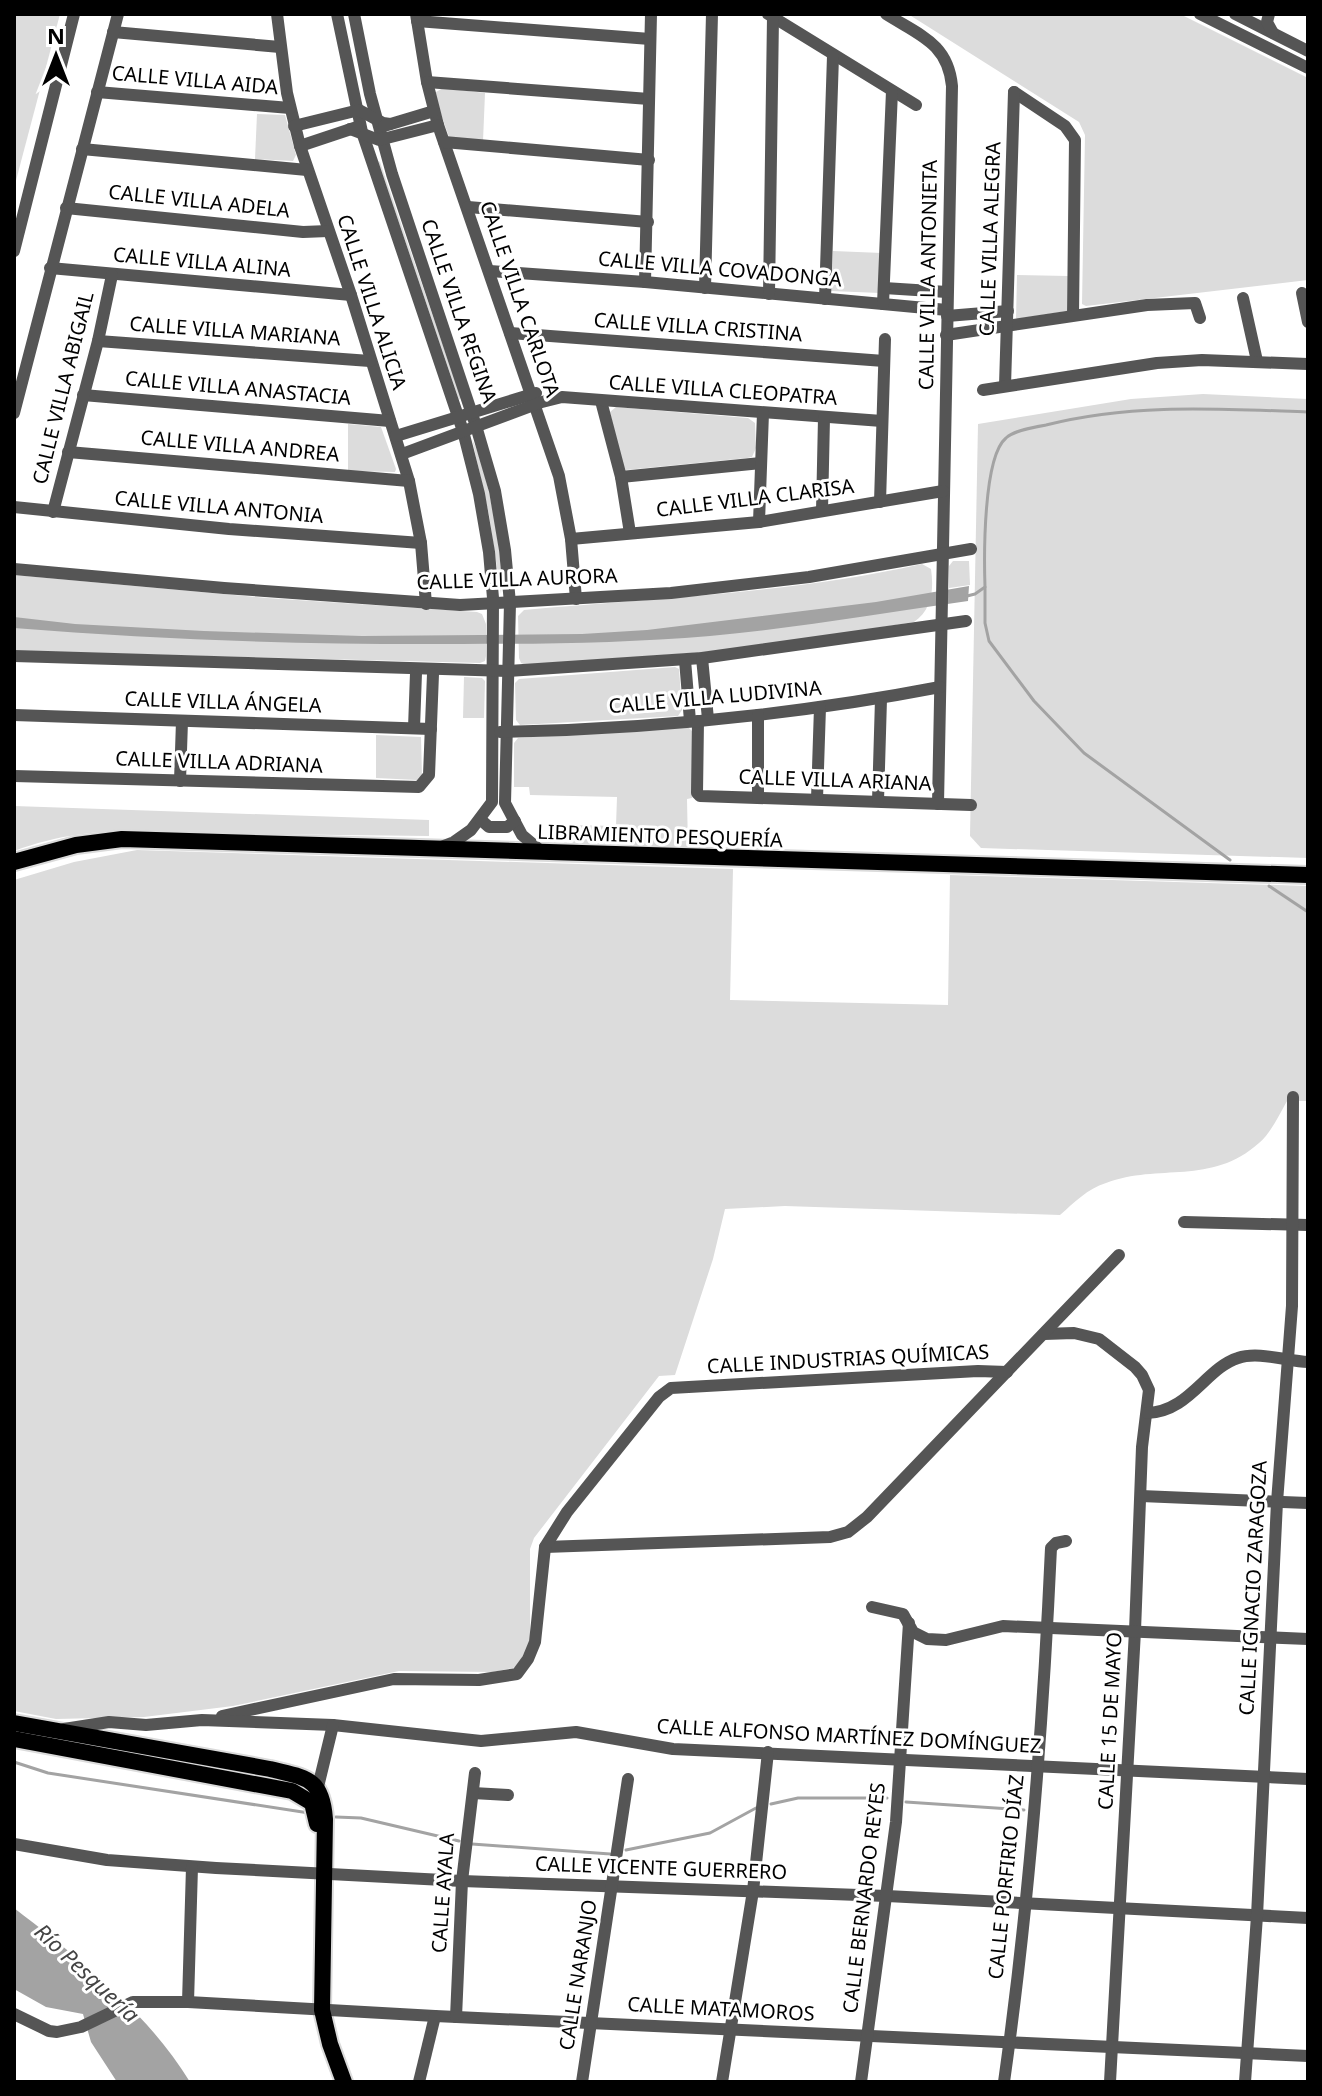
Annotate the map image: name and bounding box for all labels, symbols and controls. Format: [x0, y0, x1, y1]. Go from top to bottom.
north arrow [16, 16, 96, 96]
text: N [47, 20, 65, 50]
street label: CALLE VILLA AIDA [111, 59, 280, 100]
street label: CALLE VILLA ALEGRA [973, 141, 1006, 337]
street label: CALLE VILLA ANTONIETA [912, 159, 943, 390]
street label: CALLE VILLA ADELA [107, 178, 291, 223]
street label: CALLE VILLA CARLOTA [474, 197, 567, 401]
street label: CALLE VILLA ALICIA [331, 211, 414, 393]
street label: CALLE VILLA REGINA [415, 215, 504, 407]
street label: CALLE VILLA ALINA [112, 240, 292, 283]
street label: CALLE VILLA COVADONGA [597, 244, 843, 293]
street label: CALLE VILLA ABIGAIL [26, 289, 100, 487]
street label: CALLE VILLA CRISTINA [593, 306, 804, 347]
street label: CALLE VILLA MARIANA [129, 310, 342, 351]
street label: CALLE VILLA ANASTACIA [124, 364, 352, 411]
street label: CALLE VILLA CLEOPATRA [608, 368, 838, 411]
street label: CALLE VILLA ANDREA [140, 423, 341, 468]
street label: CALLE VILLA CLARISA [654, 472, 856, 523]
street label: CALLE VILLA ANTONIA [114, 484, 325, 529]
street label: CALLE VILLA AURORA [416, 561, 618, 596]
street label: CALLE VILLA LUDIVINA [607, 674, 823, 719]
street label: CALLE VILLA ÁNGELA [124, 685, 322, 718]
street label: CALLE VILLA ADRIANA [115, 744, 324, 779]
street label: CALLE VILLA ARIANA [738, 763, 932, 796]
street label: LIBRAMIENTO PESQUERÍA [537, 818, 784, 853]
street label: CALLE INDUSTRIAS QUÍMICAS [706, 1338, 990, 1379]
street label: CALLE IGNACIO ZARAGOZA [1232, 1460, 1273, 1716]
street label: CALLE 15 DE MAYO [1091, 1631, 1128, 1811]
street label: CALLE ALFONSO MARTÍNEZ DOMÍNGUEZ [656, 1712, 1042, 1759]
street label: CALLE PORFIRIO DÍAZ [981, 1773, 1030, 1981]
street label: CALLE BERNARDO REYES [836, 1781, 891, 2015]
street label: CALLE AYALA [425, 1832, 460, 1954]
street label: CALLE VICENTE GUERRERO [534, 1850, 788, 1885]
street label: CALLE NARANJO [552, 1898, 603, 2052]
water label: Río Pesquería [29, 1916, 147, 2029]
street label: CALLE MATAMOROS [627, 1990, 815, 2027]

